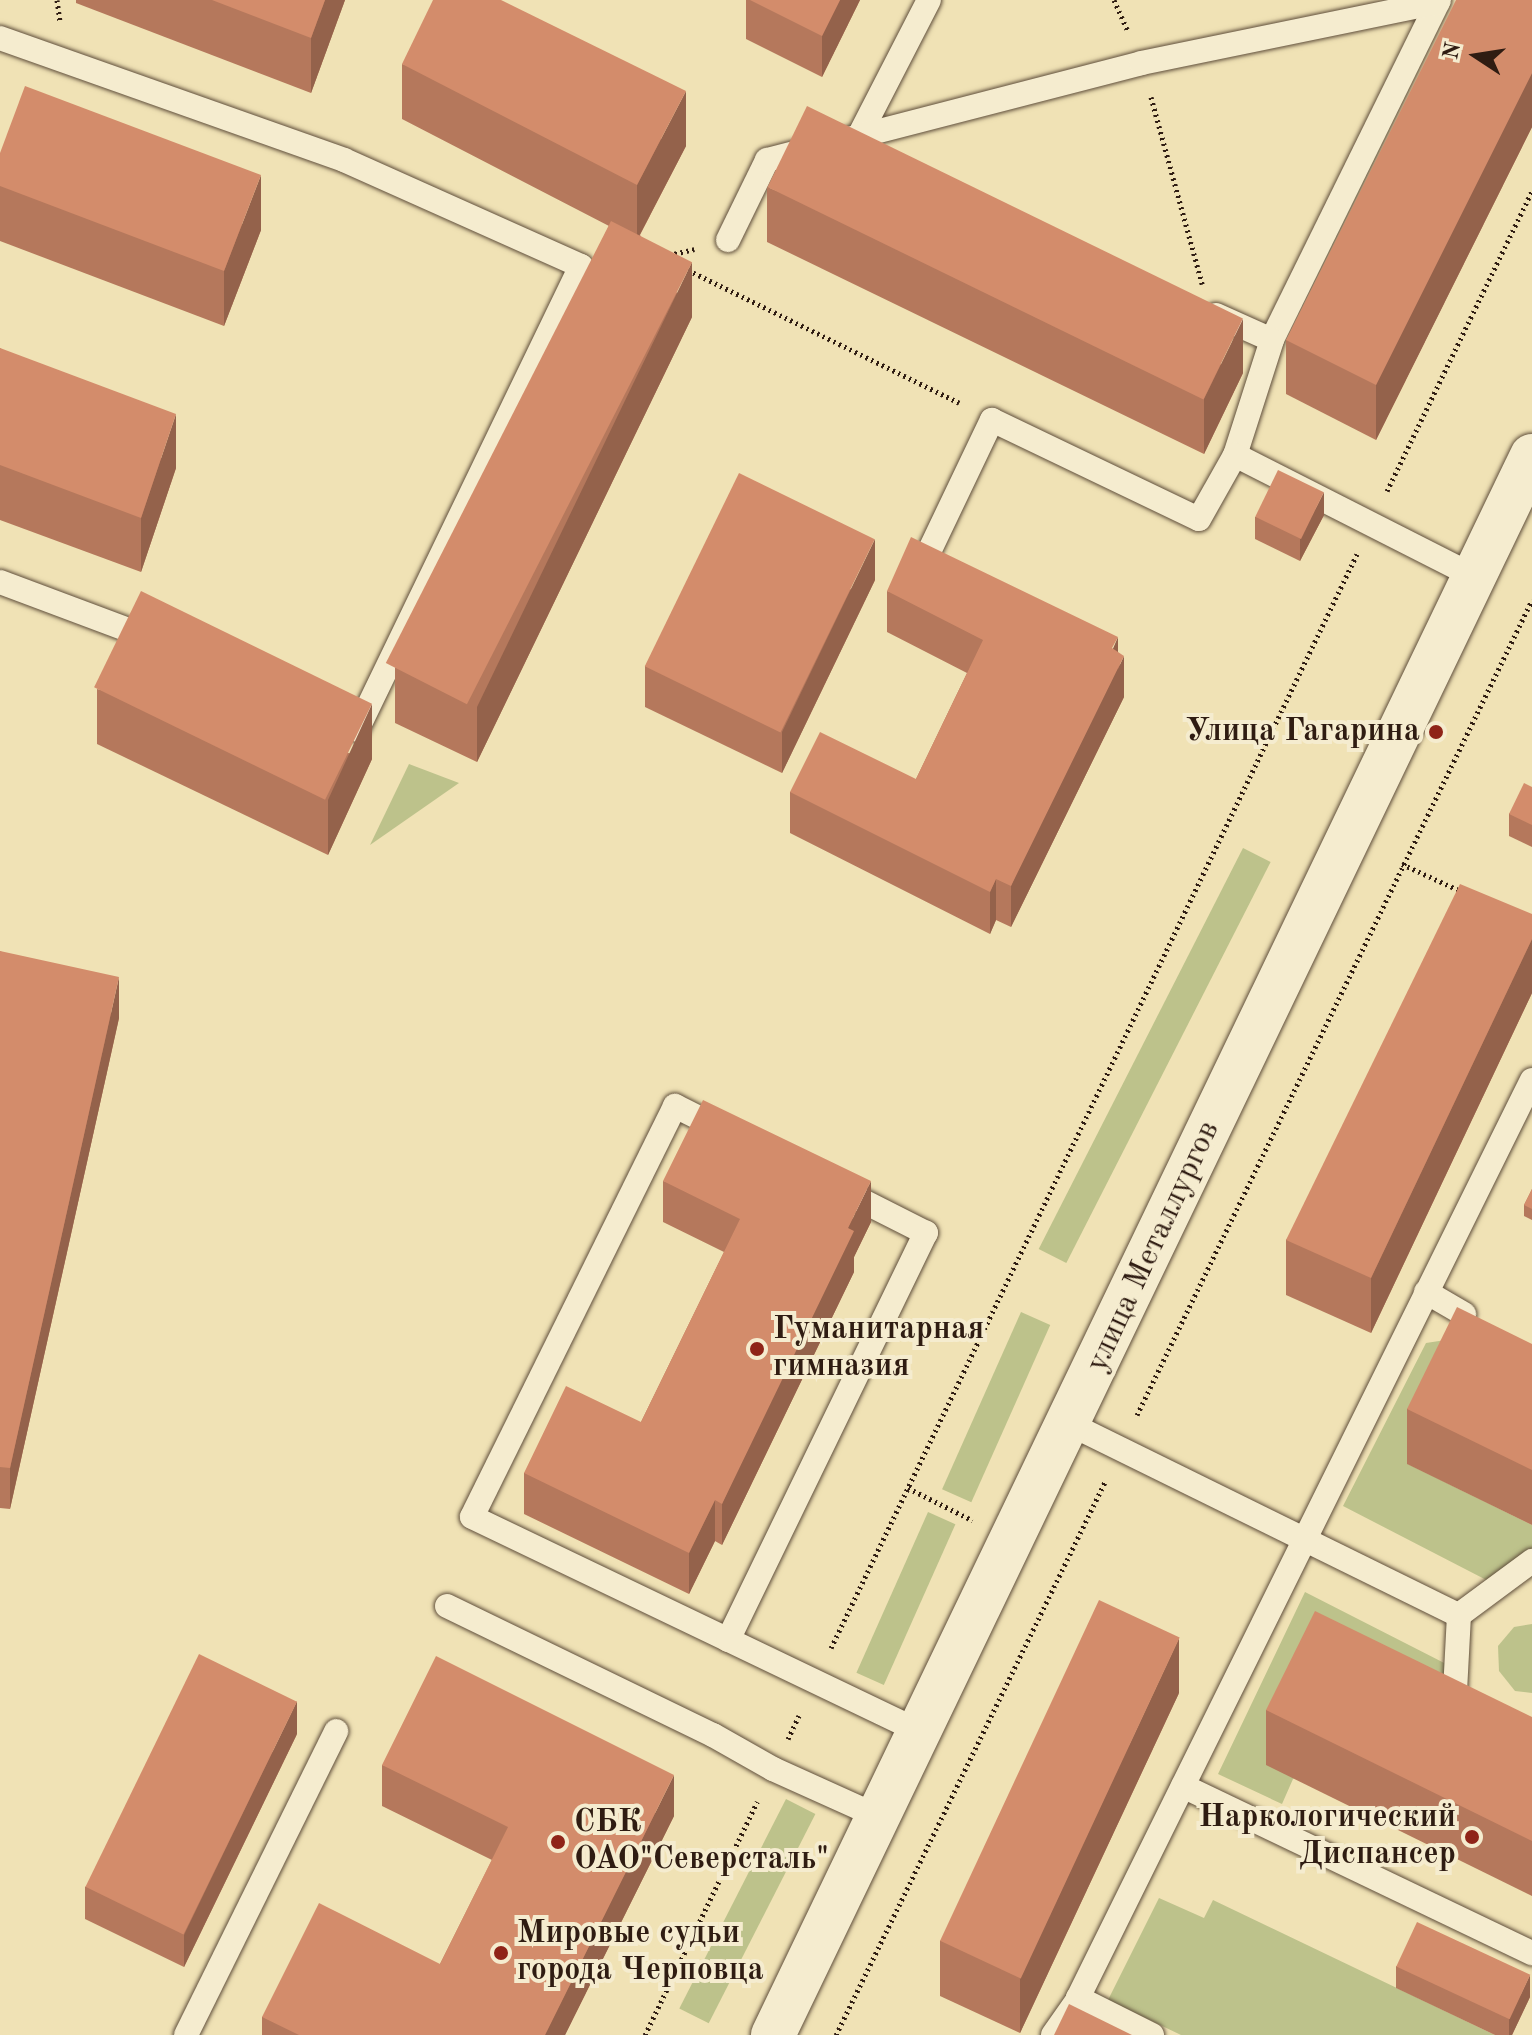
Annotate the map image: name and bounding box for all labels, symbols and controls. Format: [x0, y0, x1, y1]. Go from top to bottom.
north arrow [1436, 16, 1516, 96]
text: N [1440, 41, 1465, 62]
place label: Улица Гагарина [1185, 713, 1420, 751]
marker: Улица Гагарина [1427, 723, 1445, 741]
street label: улица Металлургов [1079, 1115, 1229, 1379]
place label: Гуманитарная гимназия [773, 1312, 984, 1387]
marker: Гуманитарная гимназия [748, 1340, 766, 1358]
place label: Наркологический Диспансер [1198, 1800, 1456, 1875]
place label: СБК ОАО"Северсталь" [574, 1805, 829, 1880]
marker: Наркологический Диспансер [1463, 1828, 1481, 1846]
marker: СБК ОАО"Северсталь" [549, 1833, 567, 1851]
place label: Мировые судьи города Черповца [517, 1916, 764, 1991]
marker: Мировые судьи города Черповца [492, 1944, 510, 1962]

